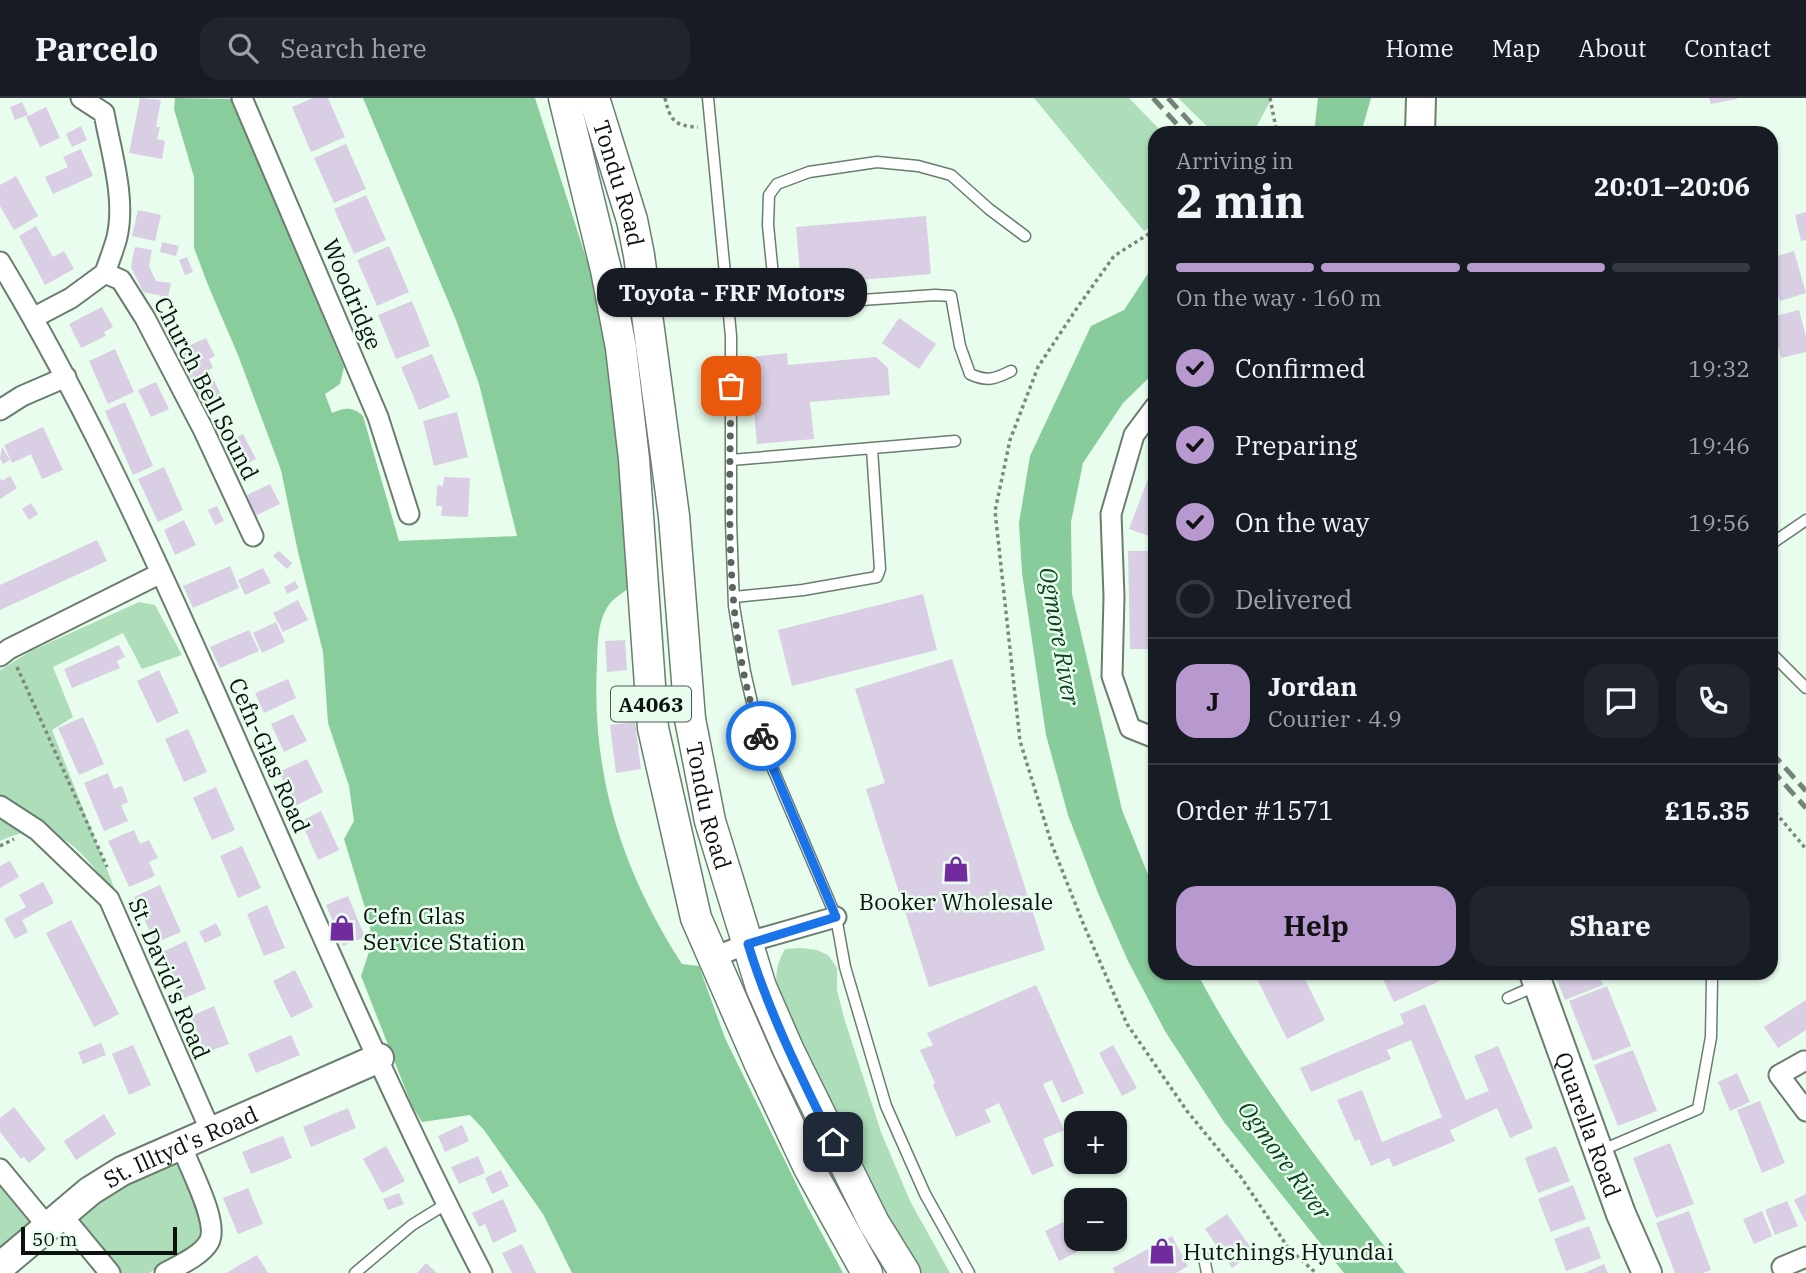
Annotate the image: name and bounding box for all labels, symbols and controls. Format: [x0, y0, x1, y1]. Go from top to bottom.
search box [200, 17, 690, 80]
text: Parcelo [35, 27, 158, 70]
icon: search [224, 29, 262, 67]
text: Search here [280, 31, 427, 65]
text: Home [1386, 32, 1454, 64]
text: Map [1492, 32, 1540, 64]
text: About [1578, 32, 1646, 64]
text: Contact [1684, 32, 1771, 64]
street label: Tondu Road [587, 116, 652, 249]
text: Arriving in [1176, 145, 1293, 175]
text: 20:01–20:06 [1594, 169, 1750, 203]
text: 2 min [1176, 171, 1305, 231]
street label: Woodridge [316, 234, 390, 354]
callout: Toyota - FRF Motors [596, 267, 866, 316]
text: Toyota - FRF Motors [619, 277, 845, 307]
text: On the way · 160 m [1176, 282, 1382, 312]
street label: Church Bell Sound [148, 291, 266, 485]
icon: check [1176, 349, 1214, 387]
text: Confirmed [1235, 351, 1366, 385]
text: 19:32 [1688, 353, 1750, 383]
pin [701, 356, 761, 416]
icon: bag [712, 367, 750, 405]
icon: check [1176, 426, 1214, 464]
text: Preparing [1235, 428, 1357, 462]
text: 19:46 [1688, 430, 1750, 460]
icon: check [1176, 503, 1214, 541]
text: On the way [1235, 505, 1369, 539]
text: 19:56 [1688, 507, 1750, 537]
water label: Ogmore River [1032, 564, 1088, 709]
text: Delivered [1235, 582, 1352, 616]
button: chat [1584, 664, 1658, 738]
button: phone [1676, 664, 1750, 738]
text: Jordan [1268, 669, 1358, 703]
street label: Cefn-Glas Road [222, 673, 318, 837]
text: J [1206, 684, 1220, 718]
road number: A4063 [611, 686, 691, 722]
courier [726, 701, 796, 771]
text: Courier · 4.9 [1268, 703, 1402, 733]
icon: bike [742, 717, 780, 755]
street label: Tondu Road [680, 739, 739, 873]
text: Order #1571 [1176, 793, 1334, 827]
text: £15.35 [1665, 793, 1750, 827]
shop icon: Booker Wholesale [941, 854, 971, 884]
place label: Booker Wholesale [859, 886, 1053, 916]
button: Help [1176, 886, 1456, 966]
button: Share [1470, 886, 1750, 966]
street label: St. David's Road [123, 893, 217, 1063]
place label: Cefn Glas Service Station [363, 900, 526, 956]
shop icon: Cefn Glas Service Station [327, 913, 357, 943]
street label: Quarella Road [1549, 1048, 1629, 1201]
water label: Ogmore River [1231, 1094, 1340, 1227]
street label: St. Illtyd's Road [97, 1098, 262, 1194]
map controls [1064, 1111, 1127, 1251]
button: + [1064, 1111, 1127, 1174]
pin [803, 1112, 863, 1172]
icon: home [814, 1123, 852, 1161]
button: − [1064, 1188, 1127, 1251]
scale bar [21, 1224, 177, 1256]
text: 50 m [32, 1227, 77, 1251]
shop icon: Hutchings Hyundai [1147, 1236, 1177, 1266]
place label: Hutchings Hyundai [1183, 1236, 1394, 1266]

